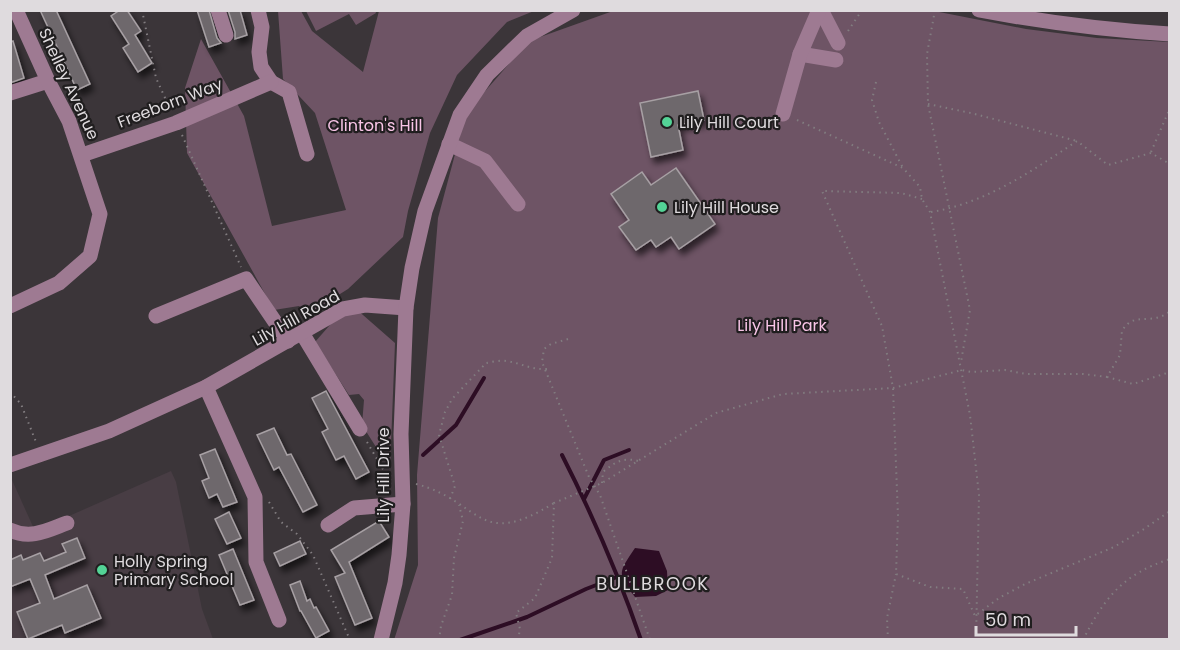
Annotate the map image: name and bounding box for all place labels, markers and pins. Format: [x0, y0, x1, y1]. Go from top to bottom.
place label: Lily Hill Court [679, 111, 779, 134]
marker: Lily Hill Court [660, 115, 674, 129]
place label: Lily Hill House [674, 196, 779, 219]
marker: Lily Hill House [655, 200, 669, 214]
place label: Holly Spring Primary School [114, 550, 233, 591]
marker: Holly Spring Primary School [95, 563, 109, 577]

